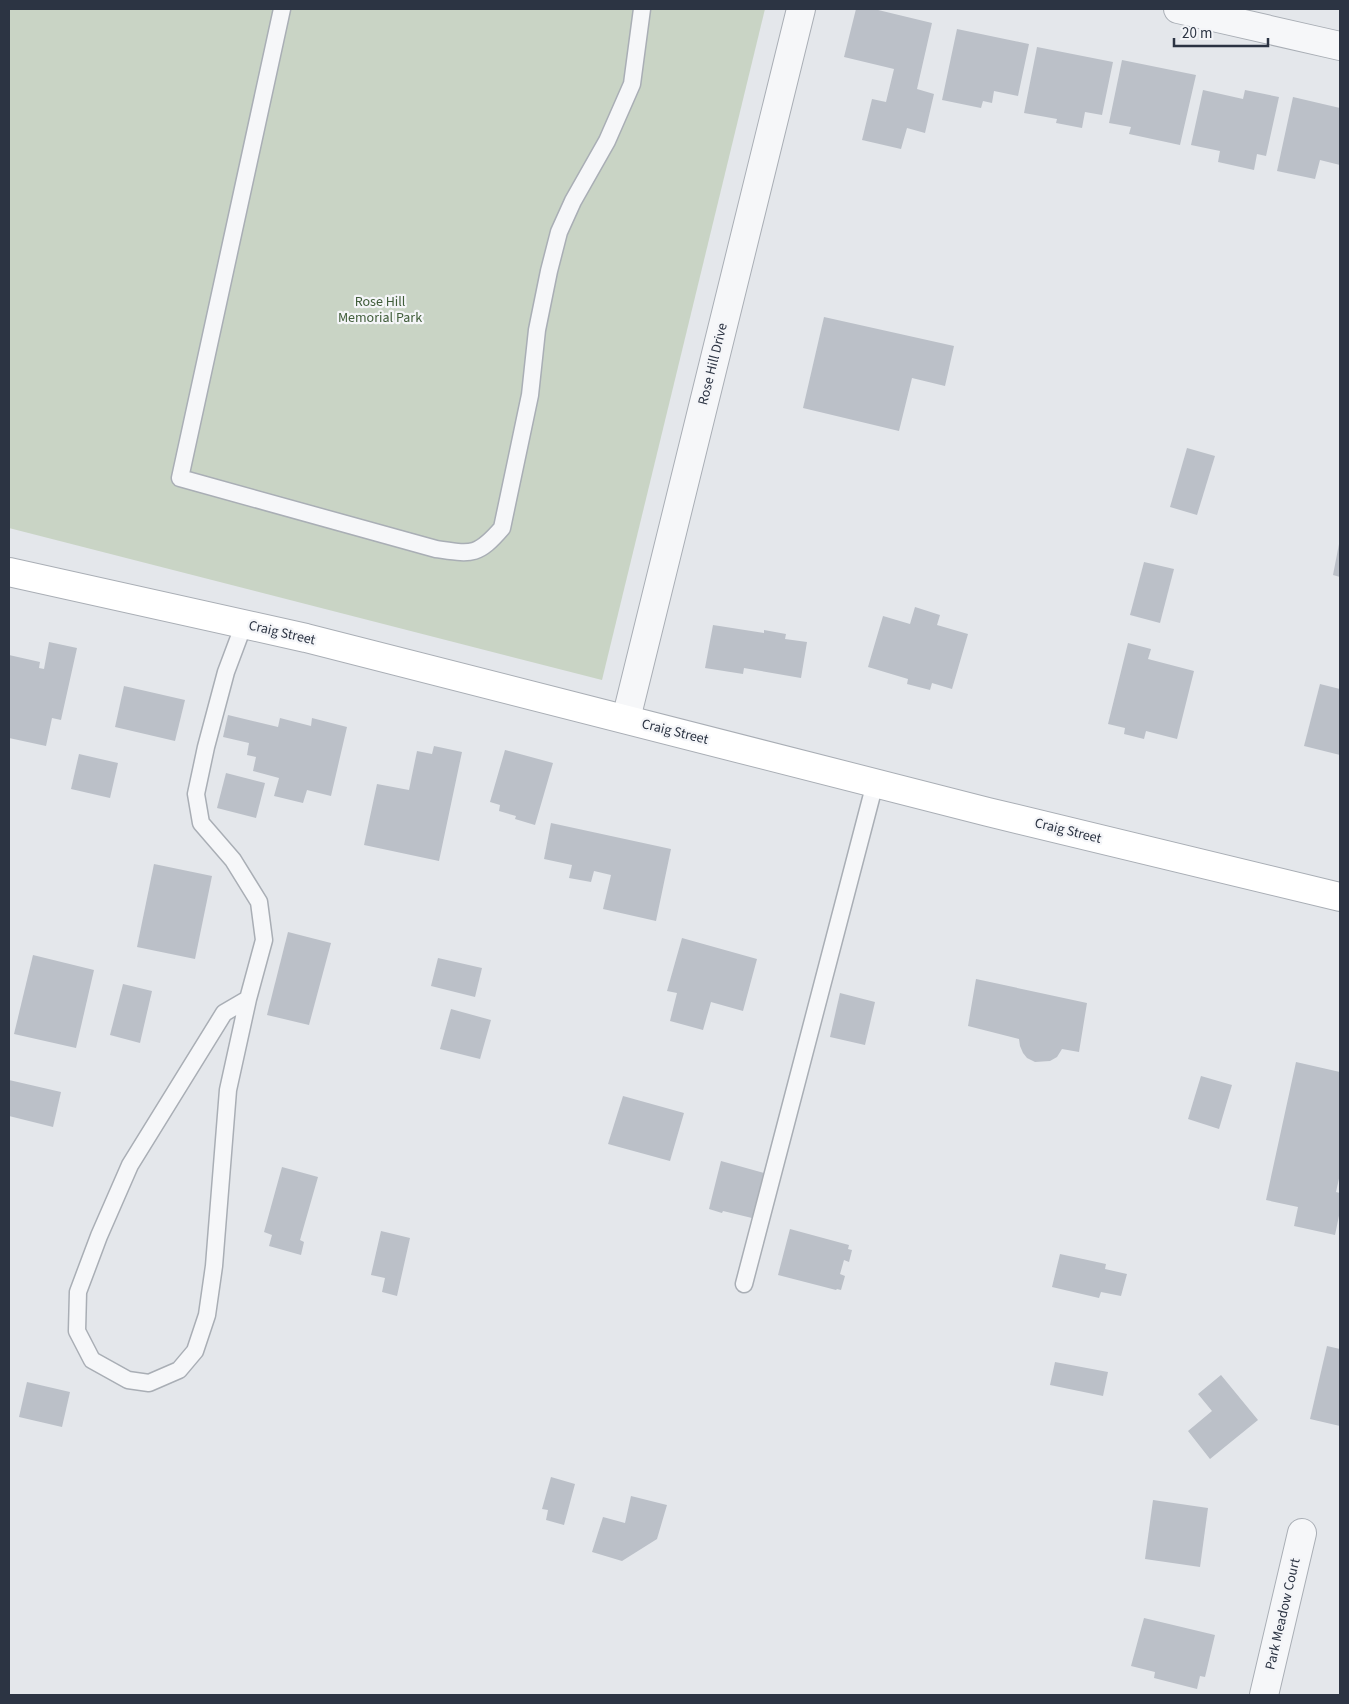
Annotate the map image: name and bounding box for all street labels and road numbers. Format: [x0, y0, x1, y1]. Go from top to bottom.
street label: Rose Hill Drive [693, 321, 733, 407]
street label: Craig Street [247, 616, 318, 650]
street label: Craig Street [640, 714, 711, 750]
street label: Craig Street [1033, 813, 1104, 849]
street label: Park Meadow Court [1260, 1556, 1306, 1672]

